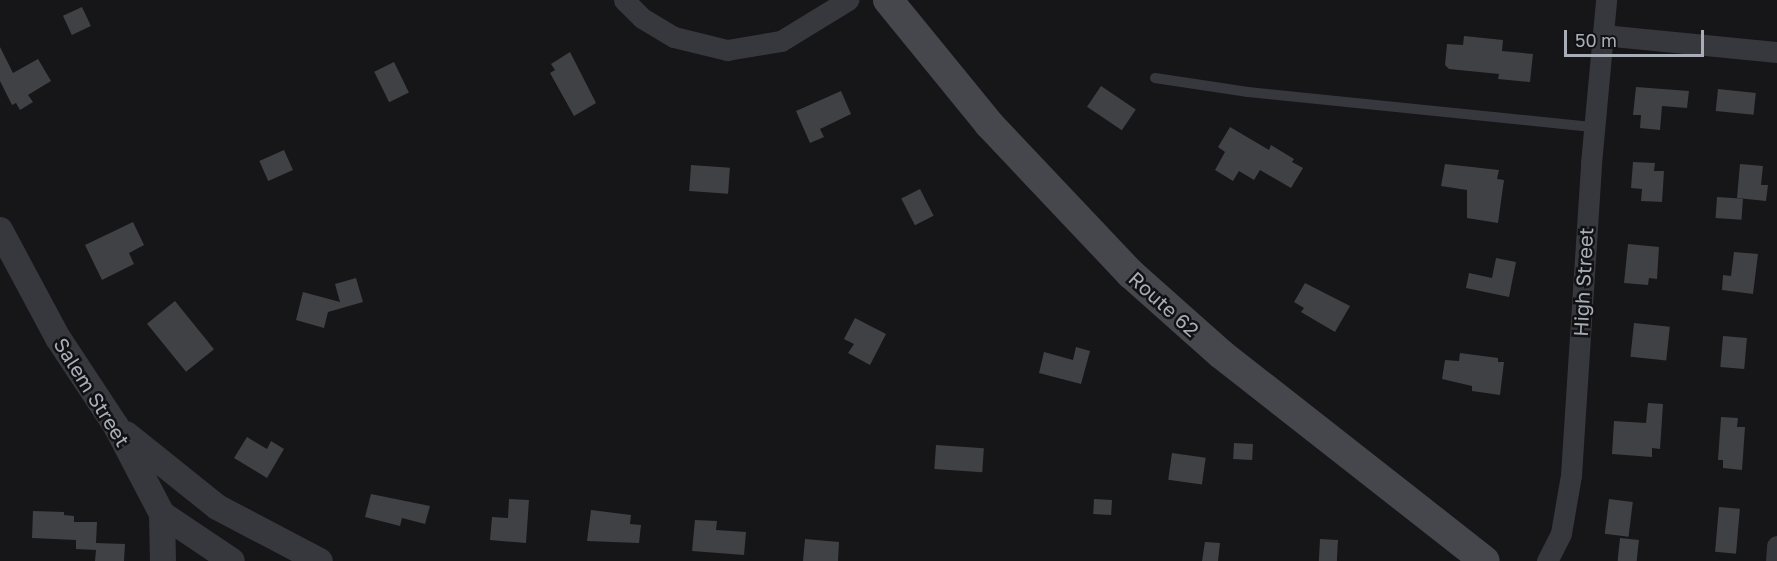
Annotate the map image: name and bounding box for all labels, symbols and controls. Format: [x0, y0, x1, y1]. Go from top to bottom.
scale bar [1567, 18, 1706, 56]
text: 50 m [1575, 29, 1617, 51]
street label: High Street [1568, 227, 1598, 337]
street label: Route 62 [1124, 266, 1204, 342]
street label: Salem Street [49, 333, 135, 451]

